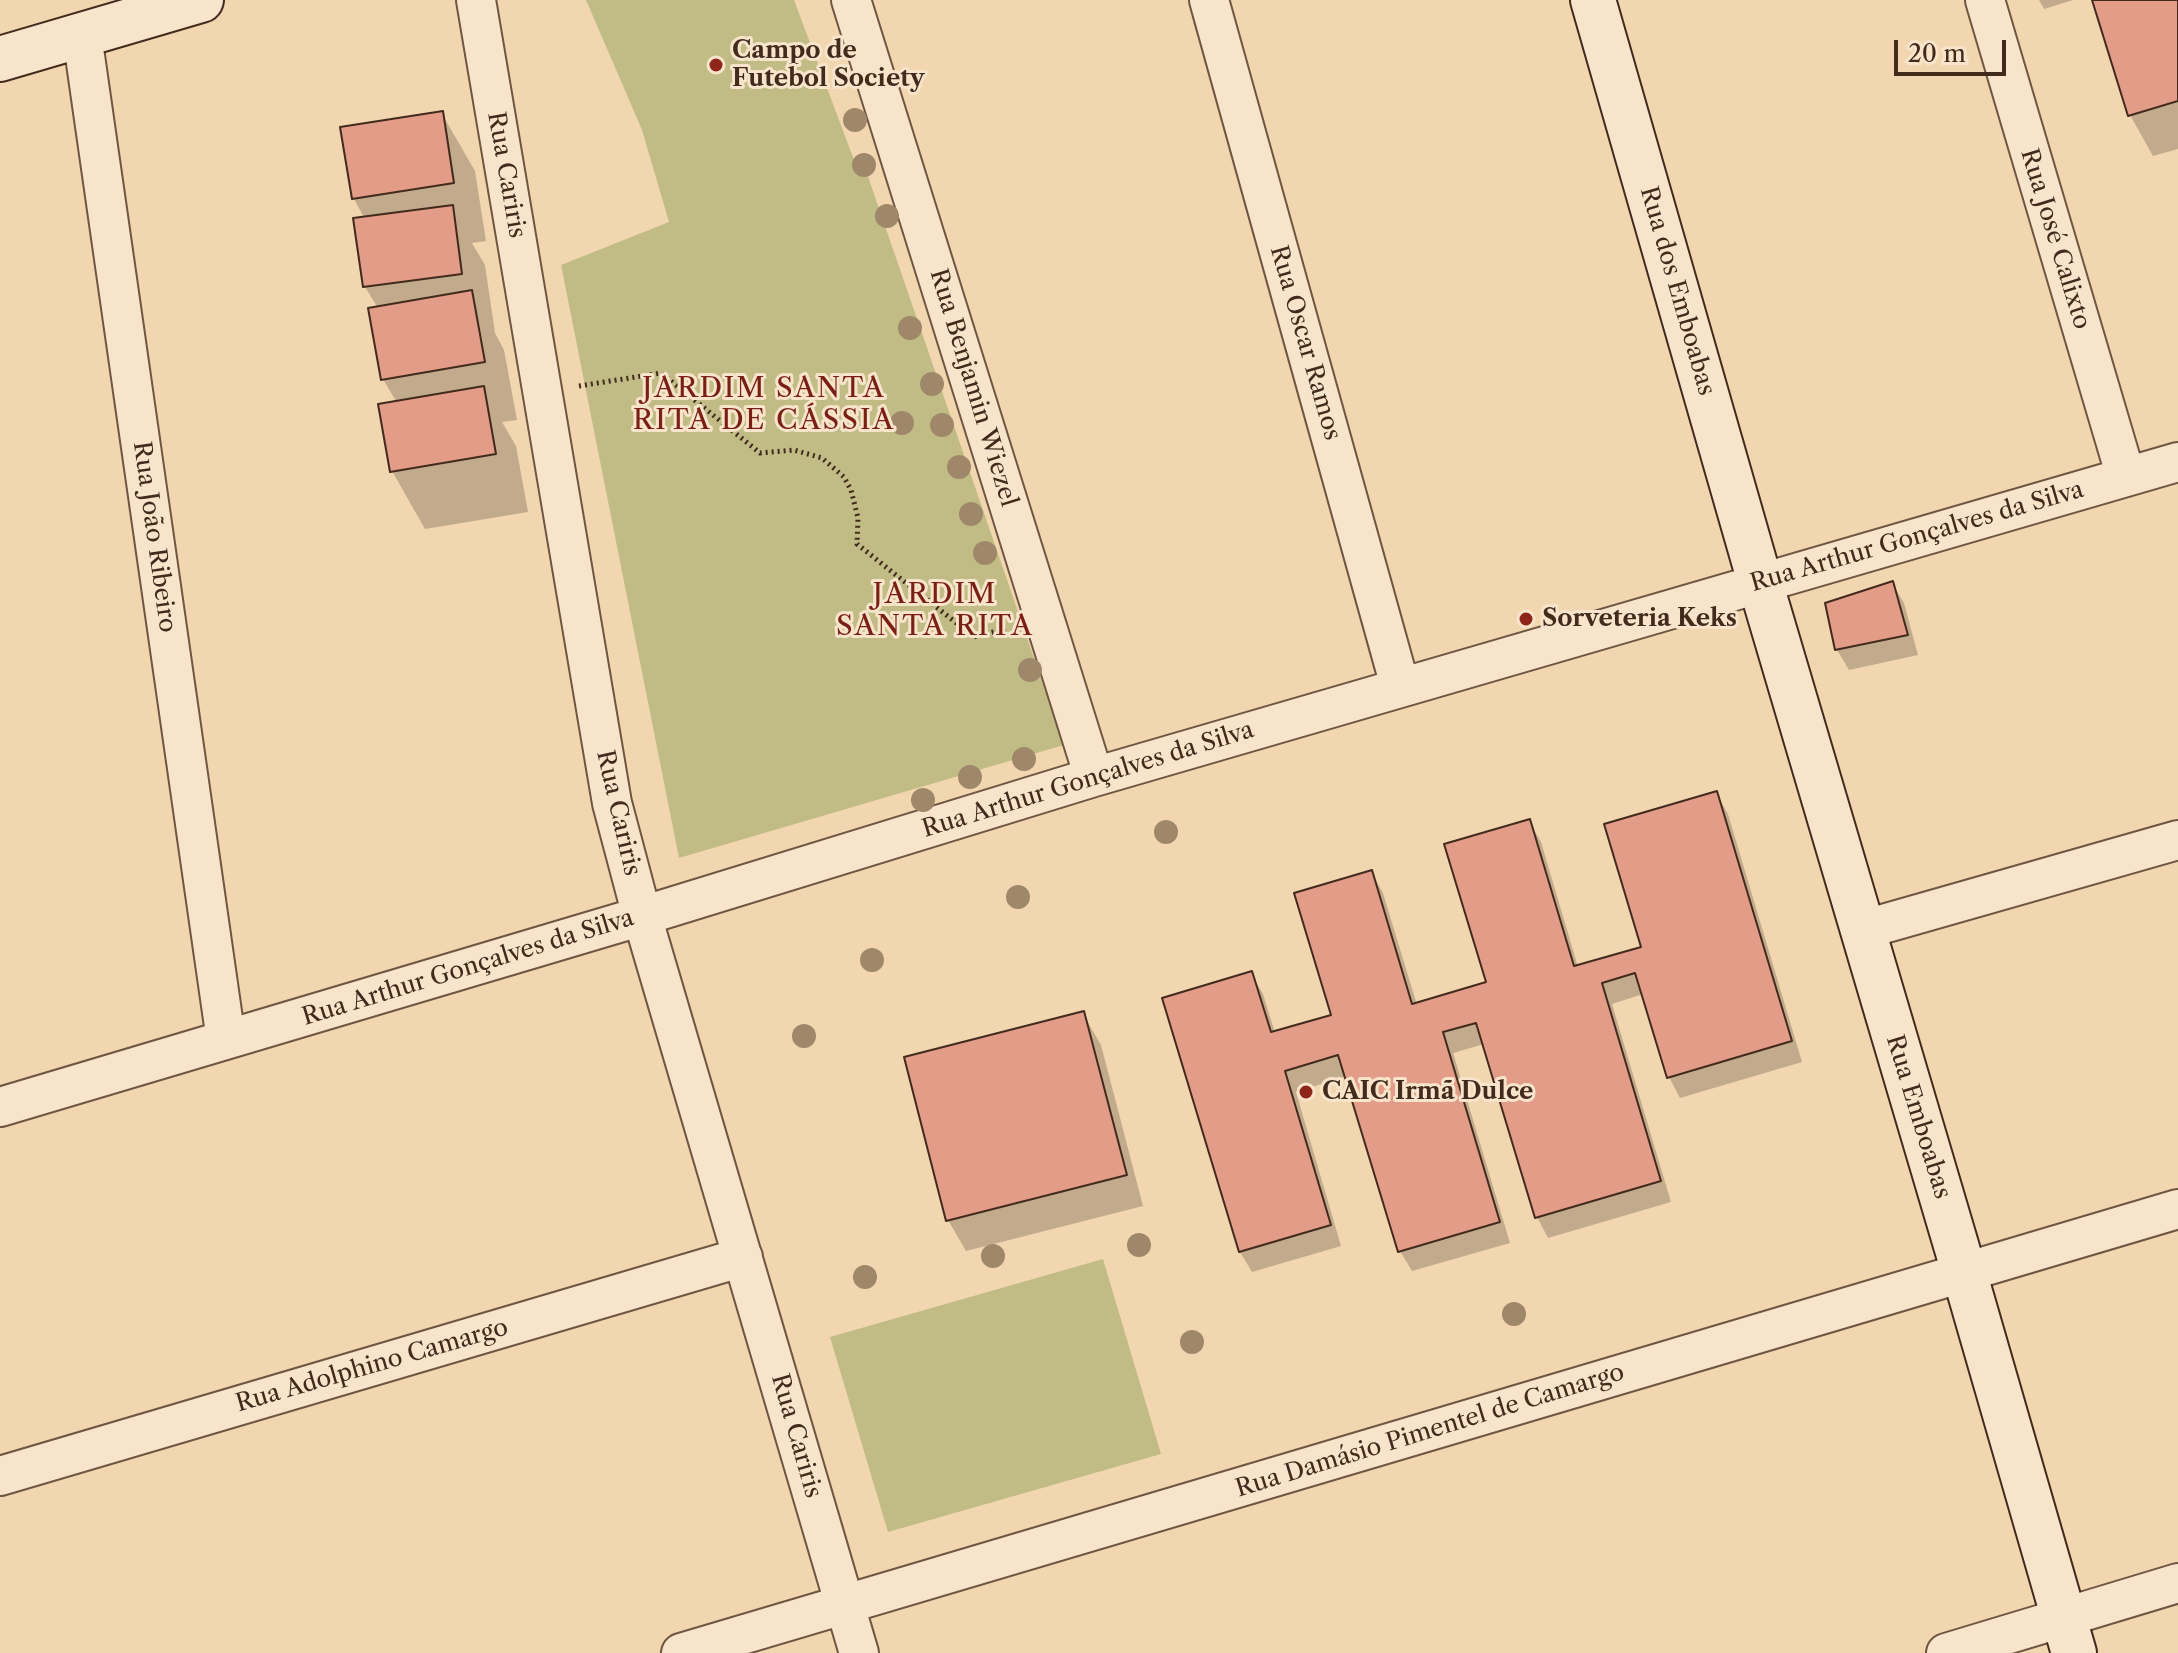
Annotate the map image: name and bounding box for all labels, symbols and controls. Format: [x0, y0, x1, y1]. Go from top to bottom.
scale bar [1898, 24, 2010, 74]
place label: Campo de Futebol Society [732, 37, 925, 93]
text: 20 m [1908, 39, 1966, 68]
marker: Campo de Futebol Society [707, 56, 725, 74]
street label: Rua Cariris [481, 110, 531, 240]
street label: Rua José Calixto [2014, 145, 2096, 333]
street label: Rua dos Emboabas [1633, 183, 1721, 399]
street label: Rua Oscar Ramos [1263, 242, 1347, 444]
street label: Rua Benjamin Wiezel [923, 266, 1023, 510]
district label: JARDIM SANTA RITA DE CÁSSIA [633, 372, 895, 438]
street label: Rua João Ribeiro [126, 440, 182, 634]
street label: Rua Arthur Gonçalves da Silva [1747, 476, 2087, 598]
district label: JARDIM SANTA RITA [836, 578, 1034, 644]
place label: Sorveteria Keks [1542, 605, 1737, 633]
marker: Sorveteria Keks [1517, 610, 1535, 628]
street label: Rua Arthur Gonçalves da Silva [919, 716, 1257, 844]
street label: Rua Cariris [590, 747, 646, 879]
street label: Rua Arthur Gonçalves da Silva [299, 904, 637, 1032]
street label: Rua Emboabas [1879, 1032, 1957, 1202]
place label: CAIC Irmã Dulce [1322, 1078, 1533, 1106]
marker: CAIC Irmã Dulce [1297, 1083, 1315, 1101]
street label: Rua Adolphino Camargo [233, 1313, 511, 1419]
street label: Rua Damásio Pimentel de Camargo [1232, 1358, 1628, 1504]
street label: Rua Cariris [765, 1371, 827, 1501]

